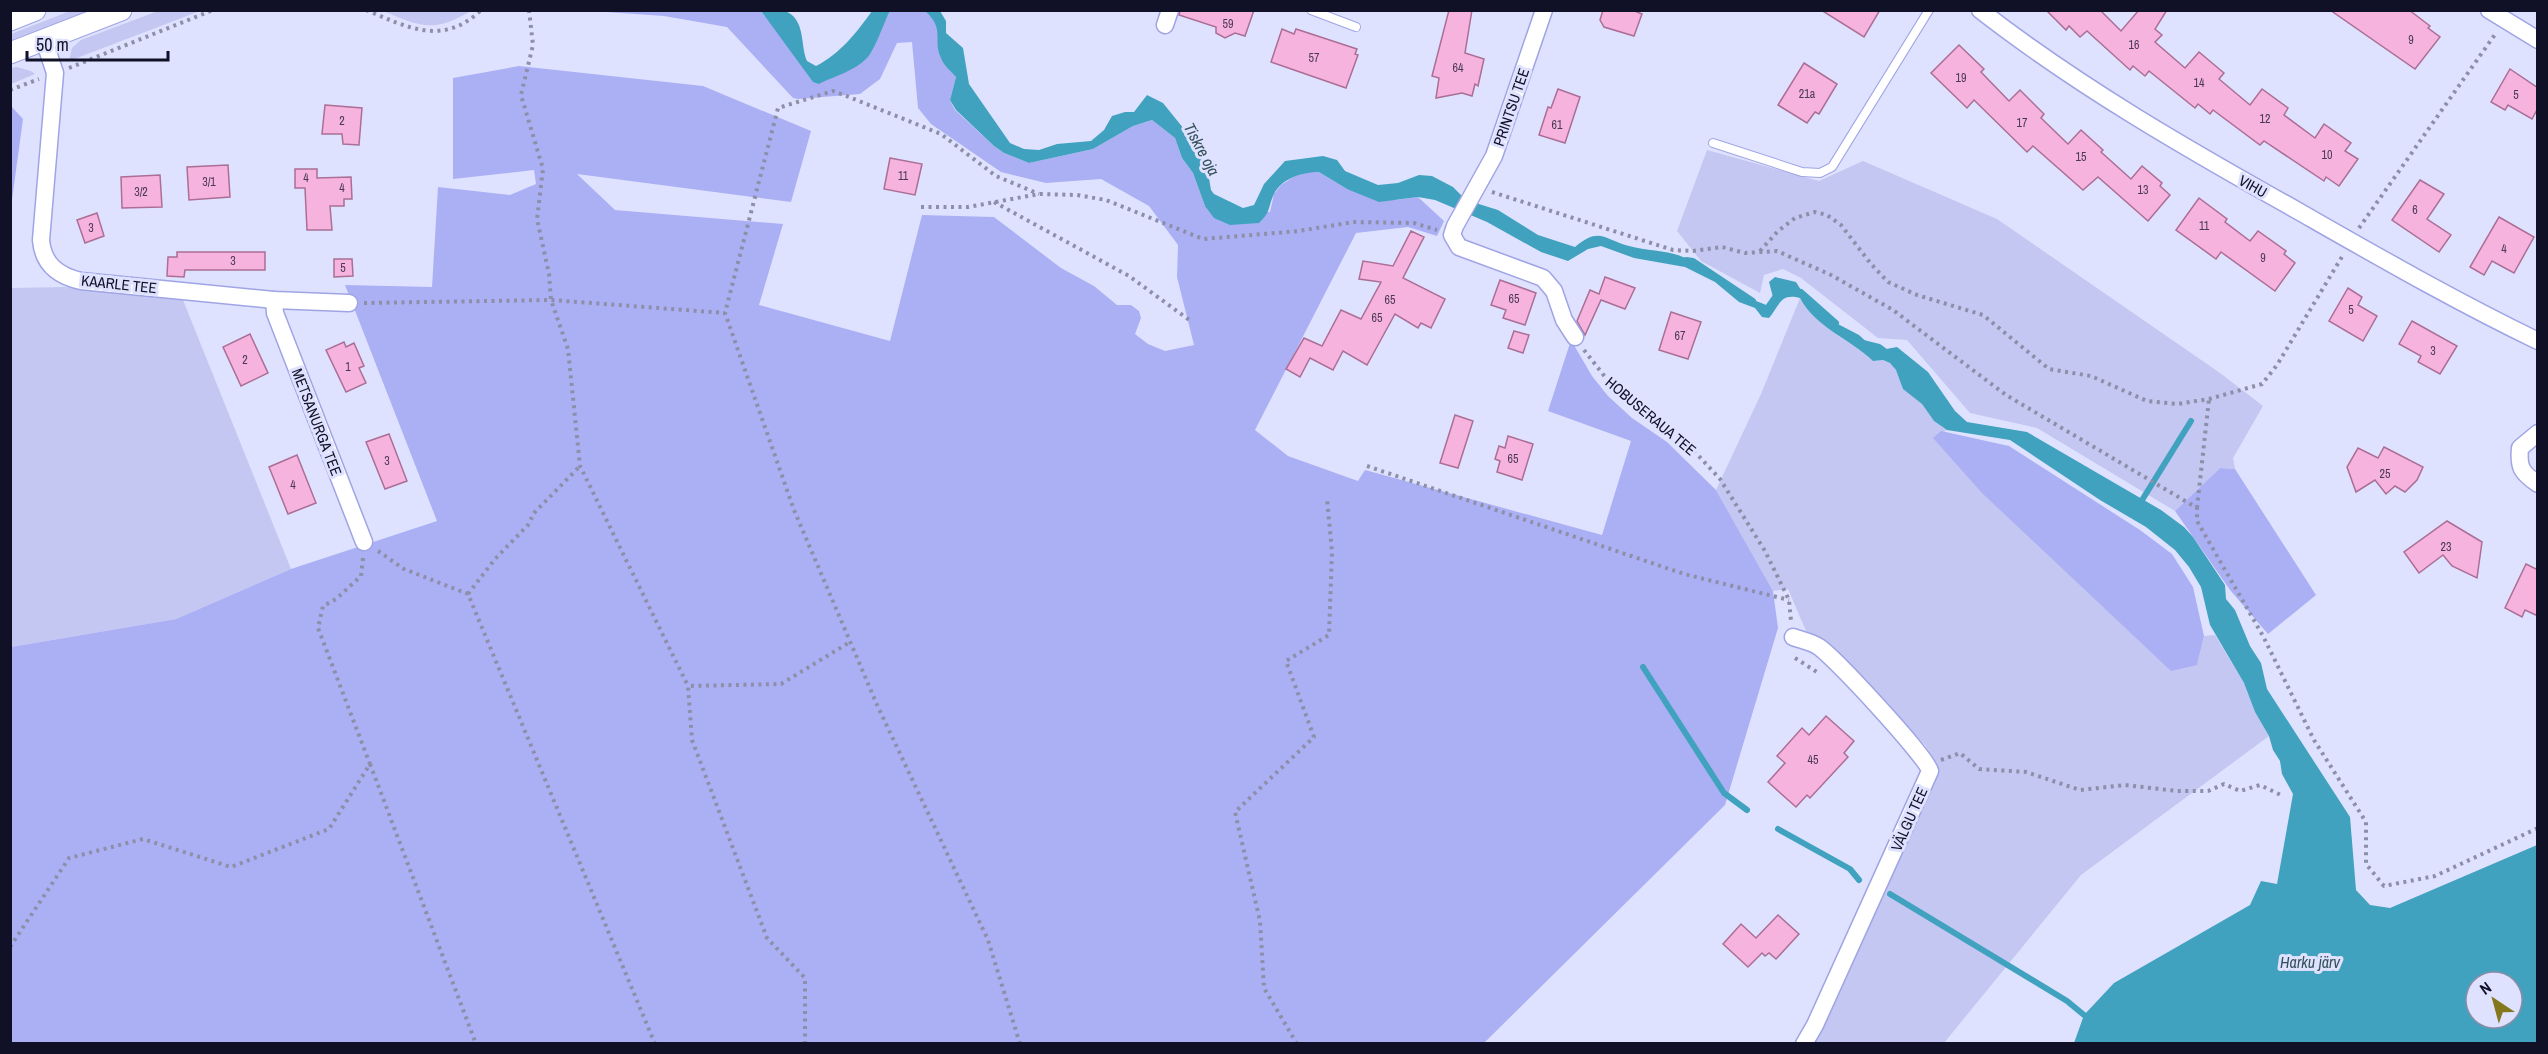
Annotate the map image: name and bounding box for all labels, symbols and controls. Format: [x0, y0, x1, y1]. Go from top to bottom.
house number: 59 [1223, 16, 1233, 32]
scale bar [27, 24, 168, 62]
text: 50 m [36, 32, 69, 57]
house number: 9 [2408, 32, 2414, 48]
house number: 16 [2129, 37, 2139, 53]
house number: 57 [1309, 50, 1320, 66]
house number: 64 [1453, 60, 1464, 76]
street label: PRINTSU TEE [1488, 65, 1534, 149]
house number: 19 [1956, 70, 1966, 86]
house number: 14 [2194, 75, 2205, 91]
house number: 21a [1799, 86, 1816, 102]
house number: 5 [2513, 87, 2519, 103]
house number: 12 [2260, 111, 2270, 127]
house number: 2 [339, 113, 345, 129]
house number: 17 [2017, 115, 2028, 131]
house number: 61 [1552, 117, 1563, 133]
water label: Tiskre oja [1179, 119, 1225, 179]
house number: 10 [2322, 147, 2332, 163]
house number: 15 [2076, 149, 2087, 165]
house number: 11 [898, 168, 909, 184]
house number: 4 [303, 170, 309, 186]
street label: VIHU [2235, 170, 2271, 202]
house number: 3/1 [202, 174, 216, 190]
house number: 4 [339, 180, 345, 196]
house number: 13 [2138, 182, 2148, 198]
house number: 3/2 [134, 184, 148, 200]
house number: 6 [2412, 202, 2418, 218]
house number: 11 [2199, 218, 2210, 234]
house number: 3 [88, 220, 94, 236]
house number: 4 [2501, 241, 2507, 257]
house number: 9 [2260, 250, 2266, 266]
house number: 3 [230, 253, 236, 269]
house number: 5 [340, 260, 346, 276]
street label: KAARLE TEE [80, 270, 158, 298]
house number: 65 [1509, 291, 1520, 307]
house number: 65 [1385, 292, 1396, 308]
house number: 5 [2348, 302, 2354, 318]
house number: 65 [1372, 310, 1383, 326]
house number: 67 [1675, 328, 1686, 344]
house number: 3 [2430, 343, 2436, 359]
house number: 2 [242, 352, 248, 368]
house number: 1 [345, 359, 351, 375]
street label: METSANURGA TEE [287, 365, 347, 479]
street label: HOBUSERAUA TEE [1601, 372, 1701, 460]
house number: 65 [1508, 451, 1519, 467]
house number: 3 [384, 453, 390, 469]
house number: 25 [2380, 466, 2391, 482]
house number: 4 [290, 477, 296, 493]
house number: 23 [2441, 539, 2451, 555]
house number: 45 [1808, 752, 1819, 768]
street label: VÄLGU TEE [1886, 784, 1932, 854]
water label: Harku järv [2280, 951, 2341, 973]
north arrow [2464, 970, 2524, 1030]
text: N [2475, 976, 2495, 1000]

